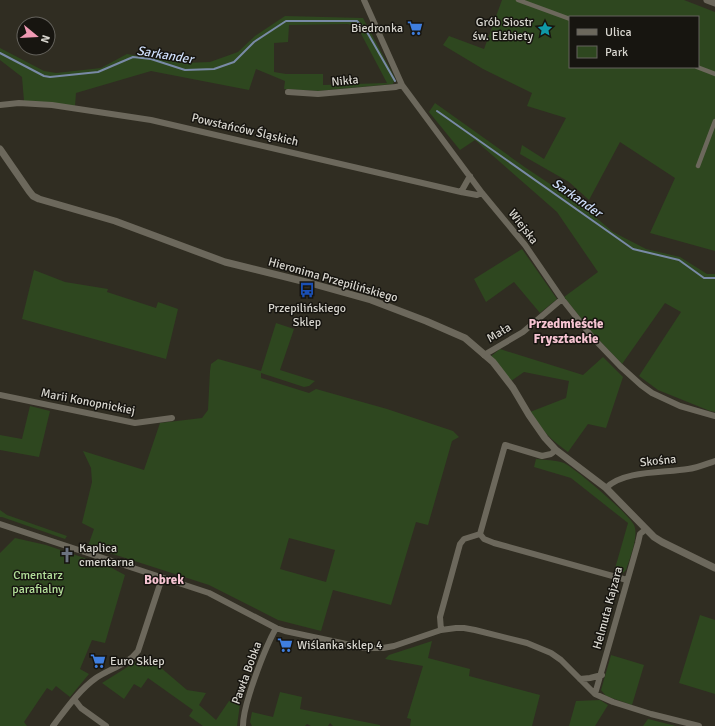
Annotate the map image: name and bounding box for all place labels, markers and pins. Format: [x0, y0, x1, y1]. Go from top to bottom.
place label: Grób Siostr św. Elżbiety [472, 15, 534, 44]
supermarket icon: Biedronka [406, 19, 424, 37]
place icon: Grób Siostr św. Elżbiety [536, 20, 554, 38]
place label: Biedronka [351, 21, 403, 36]
bus stop icon: Przepilińskiego Sklep [298, 281, 316, 299]
place label: Przepilińskiego Sklep [268, 301, 346, 330]
place label: Kaplica cmentarna [79, 541, 134, 570]
church icon: Kaplica cmentarna [58, 546, 76, 564]
supermarket icon: Wiślanka sklep 4 [276, 636, 294, 654]
place label: Wiślanka sklep 4 [297, 638, 383, 653]
supermarket icon: Euro Sklep [89, 652, 107, 670]
place label: Euro Sklep [110, 654, 165, 669]

